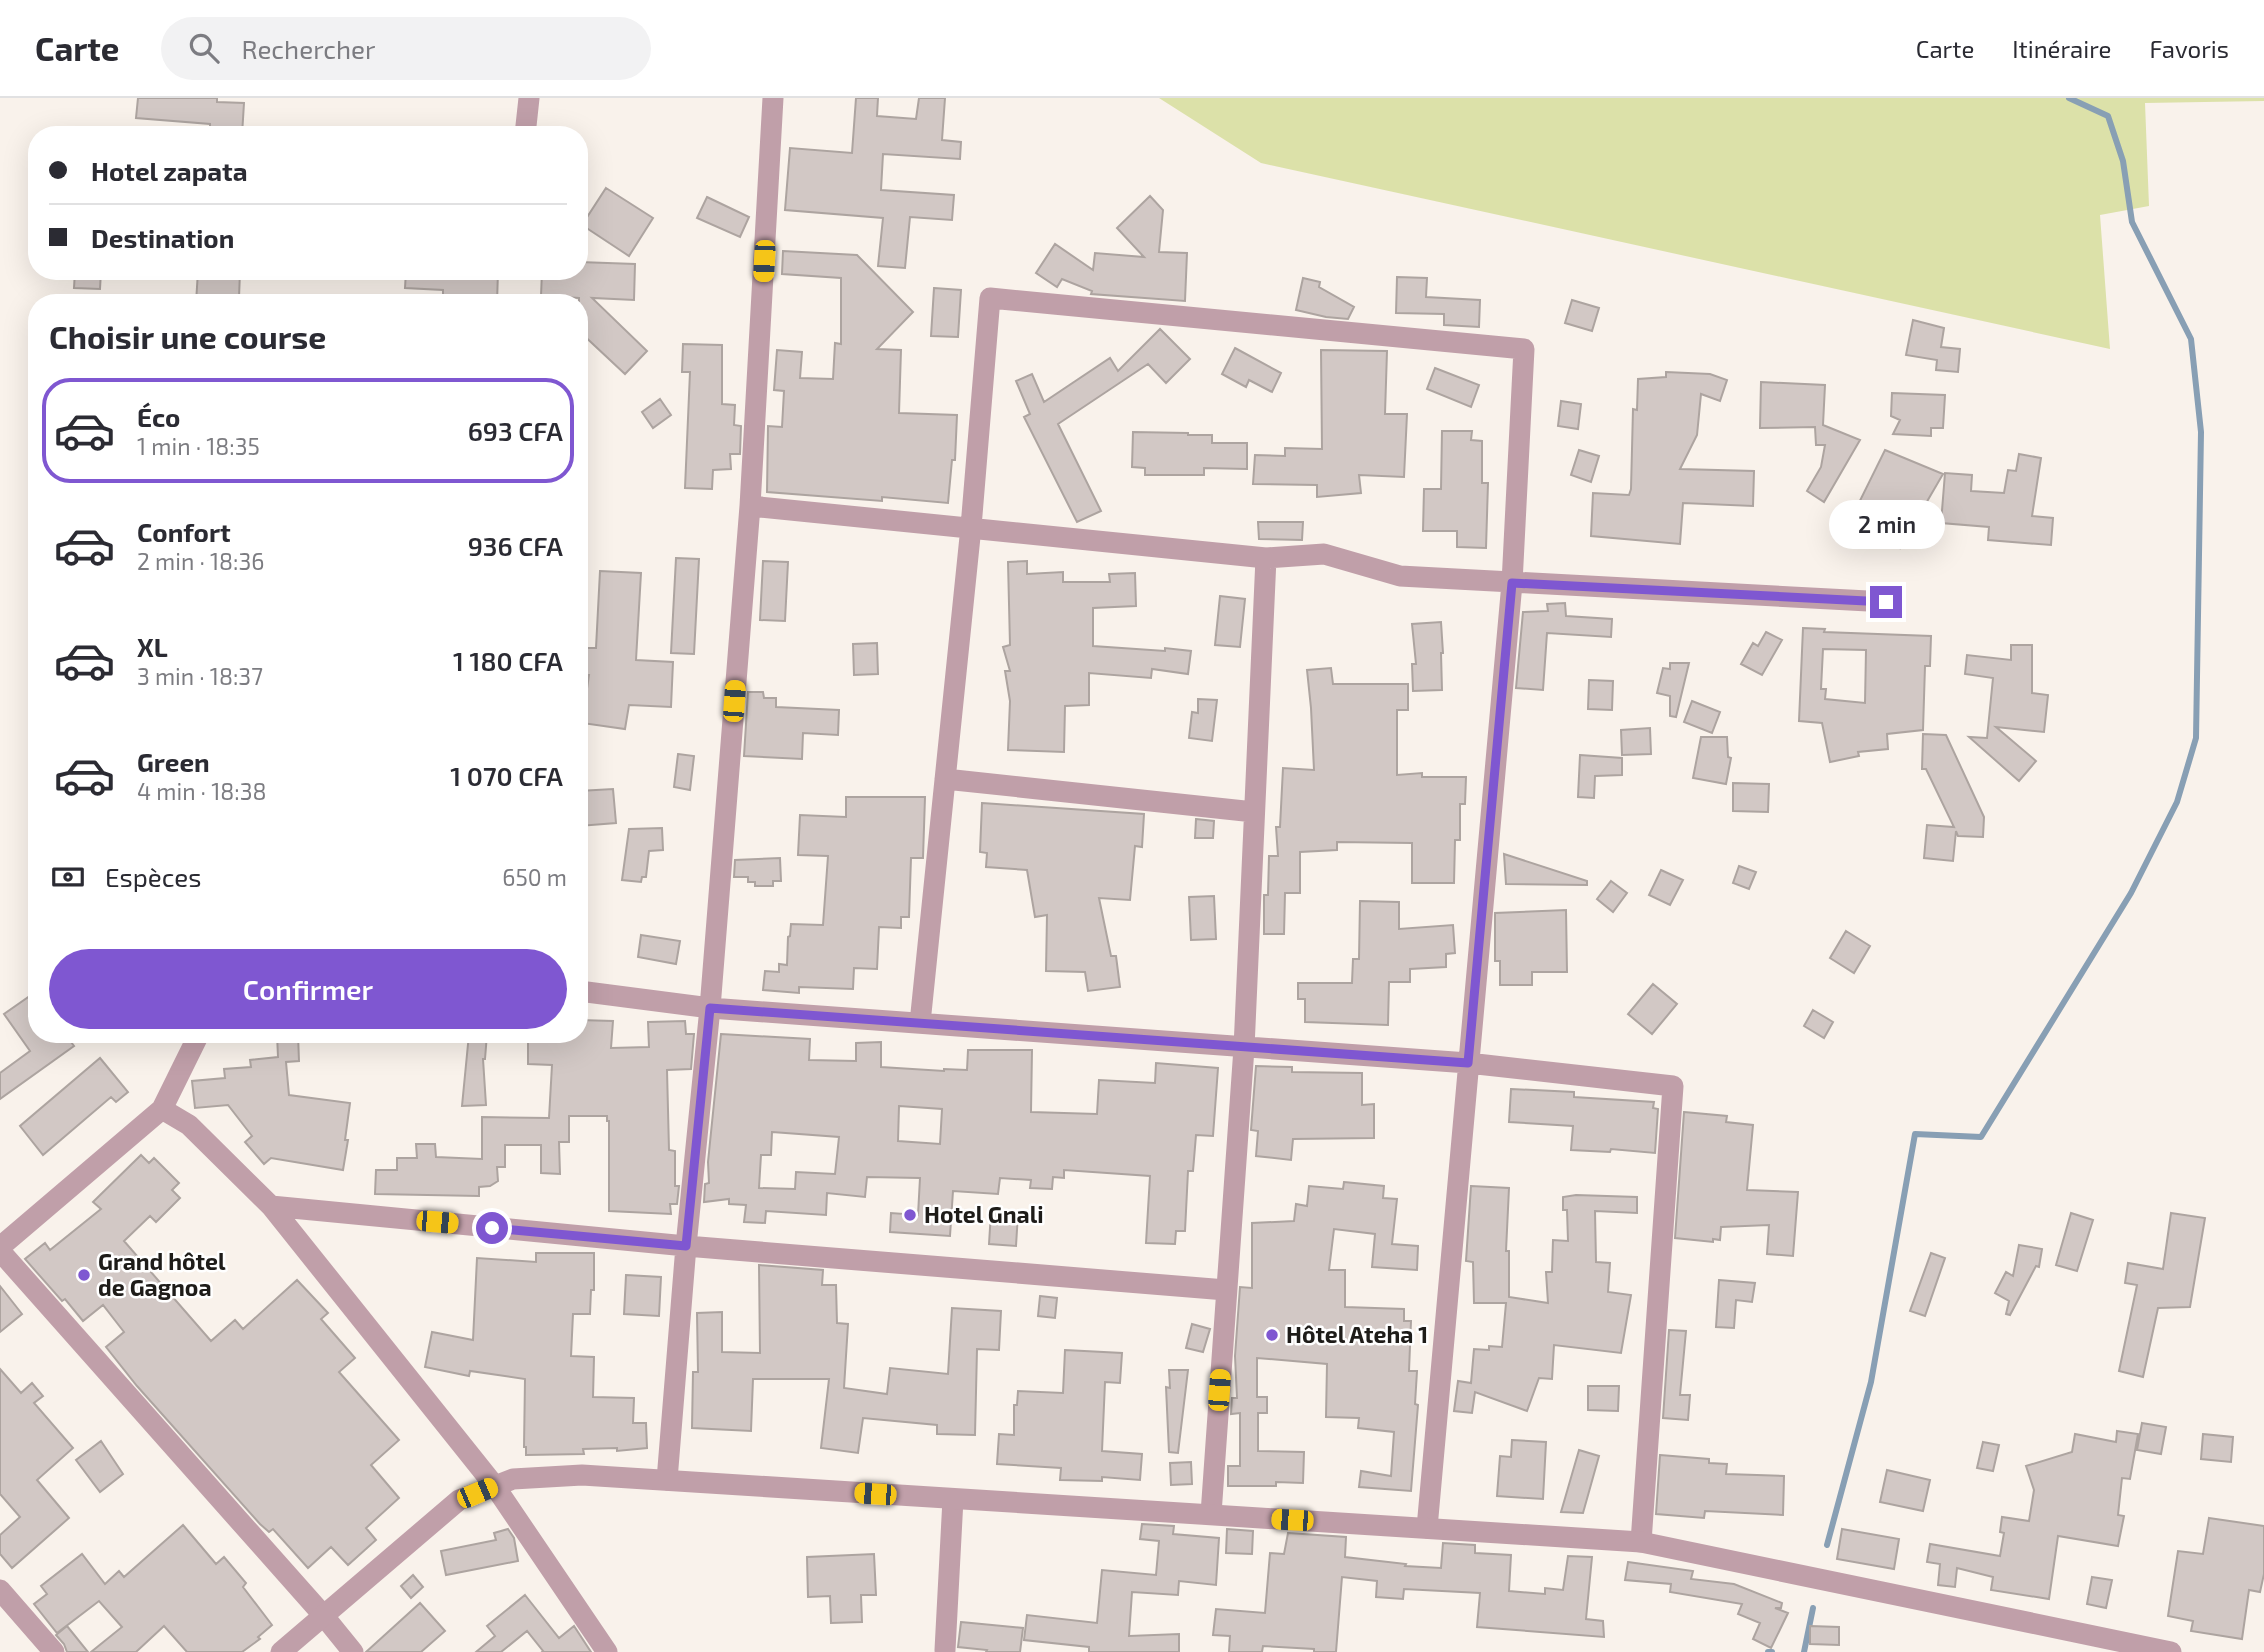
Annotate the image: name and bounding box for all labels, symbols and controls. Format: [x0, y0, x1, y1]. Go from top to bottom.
search box [161, 17, 651, 80]
text: Carte [35, 28, 119, 68]
icon: search [185, 29, 223, 67]
text: Rechercher [241, 33, 375, 64]
text: Carte [1916, 34, 1974, 63]
text: Itinéraire [2012, 34, 2111, 63]
text: Favoris [2149, 34, 2229, 63]
text: Hotel zapata [91, 155, 248, 186]
text: Destination [91, 222, 234, 253]
car [753, 239, 776, 283]
text: Choisir une course [49, 317, 326, 355]
icon: car [53, 399, 116, 462]
text: Éco [137, 401, 180, 432]
text: 693 CFA [468, 415, 563, 446]
text: 1 min · 18:35 [137, 432, 260, 460]
callout: 2 min [1828, 500, 1944, 550]
text: 2 min [1858, 510, 1916, 538]
icon: car [53, 514, 116, 577]
text: Confort [137, 516, 231, 547]
text: 936 CFA [468, 530, 563, 561]
text: 2 min · 18:36 [137, 547, 264, 575]
route end [1870, 586, 1902, 618]
icon: car [53, 629, 116, 692]
text: XL [137, 631, 168, 662]
text: 1 180 CFA [453, 645, 563, 676]
text: 3 min · 18:37 [137, 662, 263, 690]
car [723, 679, 746, 723]
icon: car [53, 744, 116, 807]
text: Green [137, 746, 210, 777]
text: 1 070 CFA [450, 760, 563, 791]
text: 4 min · 18:38 [137, 777, 266, 805]
icon: cash [49, 858, 87, 896]
text: Espèces [105, 861, 202, 892]
text: 650 m [502, 863, 567, 891]
button: Confirmer [49, 949, 567, 1029]
place label: Hotel Gnali [924, 1200, 1044, 1228]
marker: Hotel Gnali [902, 1207, 918, 1223]
car [416, 1210, 459, 1234]
route start [476, 1212, 508, 1244]
place label: Grand hôtel de Gagnoa [98, 1247, 226, 1301]
marker: Grand hôtel de Gagnoa [76, 1267, 92, 1283]
place label: Hôtel Ateha 1 [1286, 1320, 1428, 1348]
marker: Hôtel Ateha 1 [1264, 1327, 1280, 1343]
car [1208, 1368, 1231, 1412]
car [454, 1475, 501, 1511]
car [854, 1482, 897, 1506]
car [1271, 1508, 1314, 1532]

